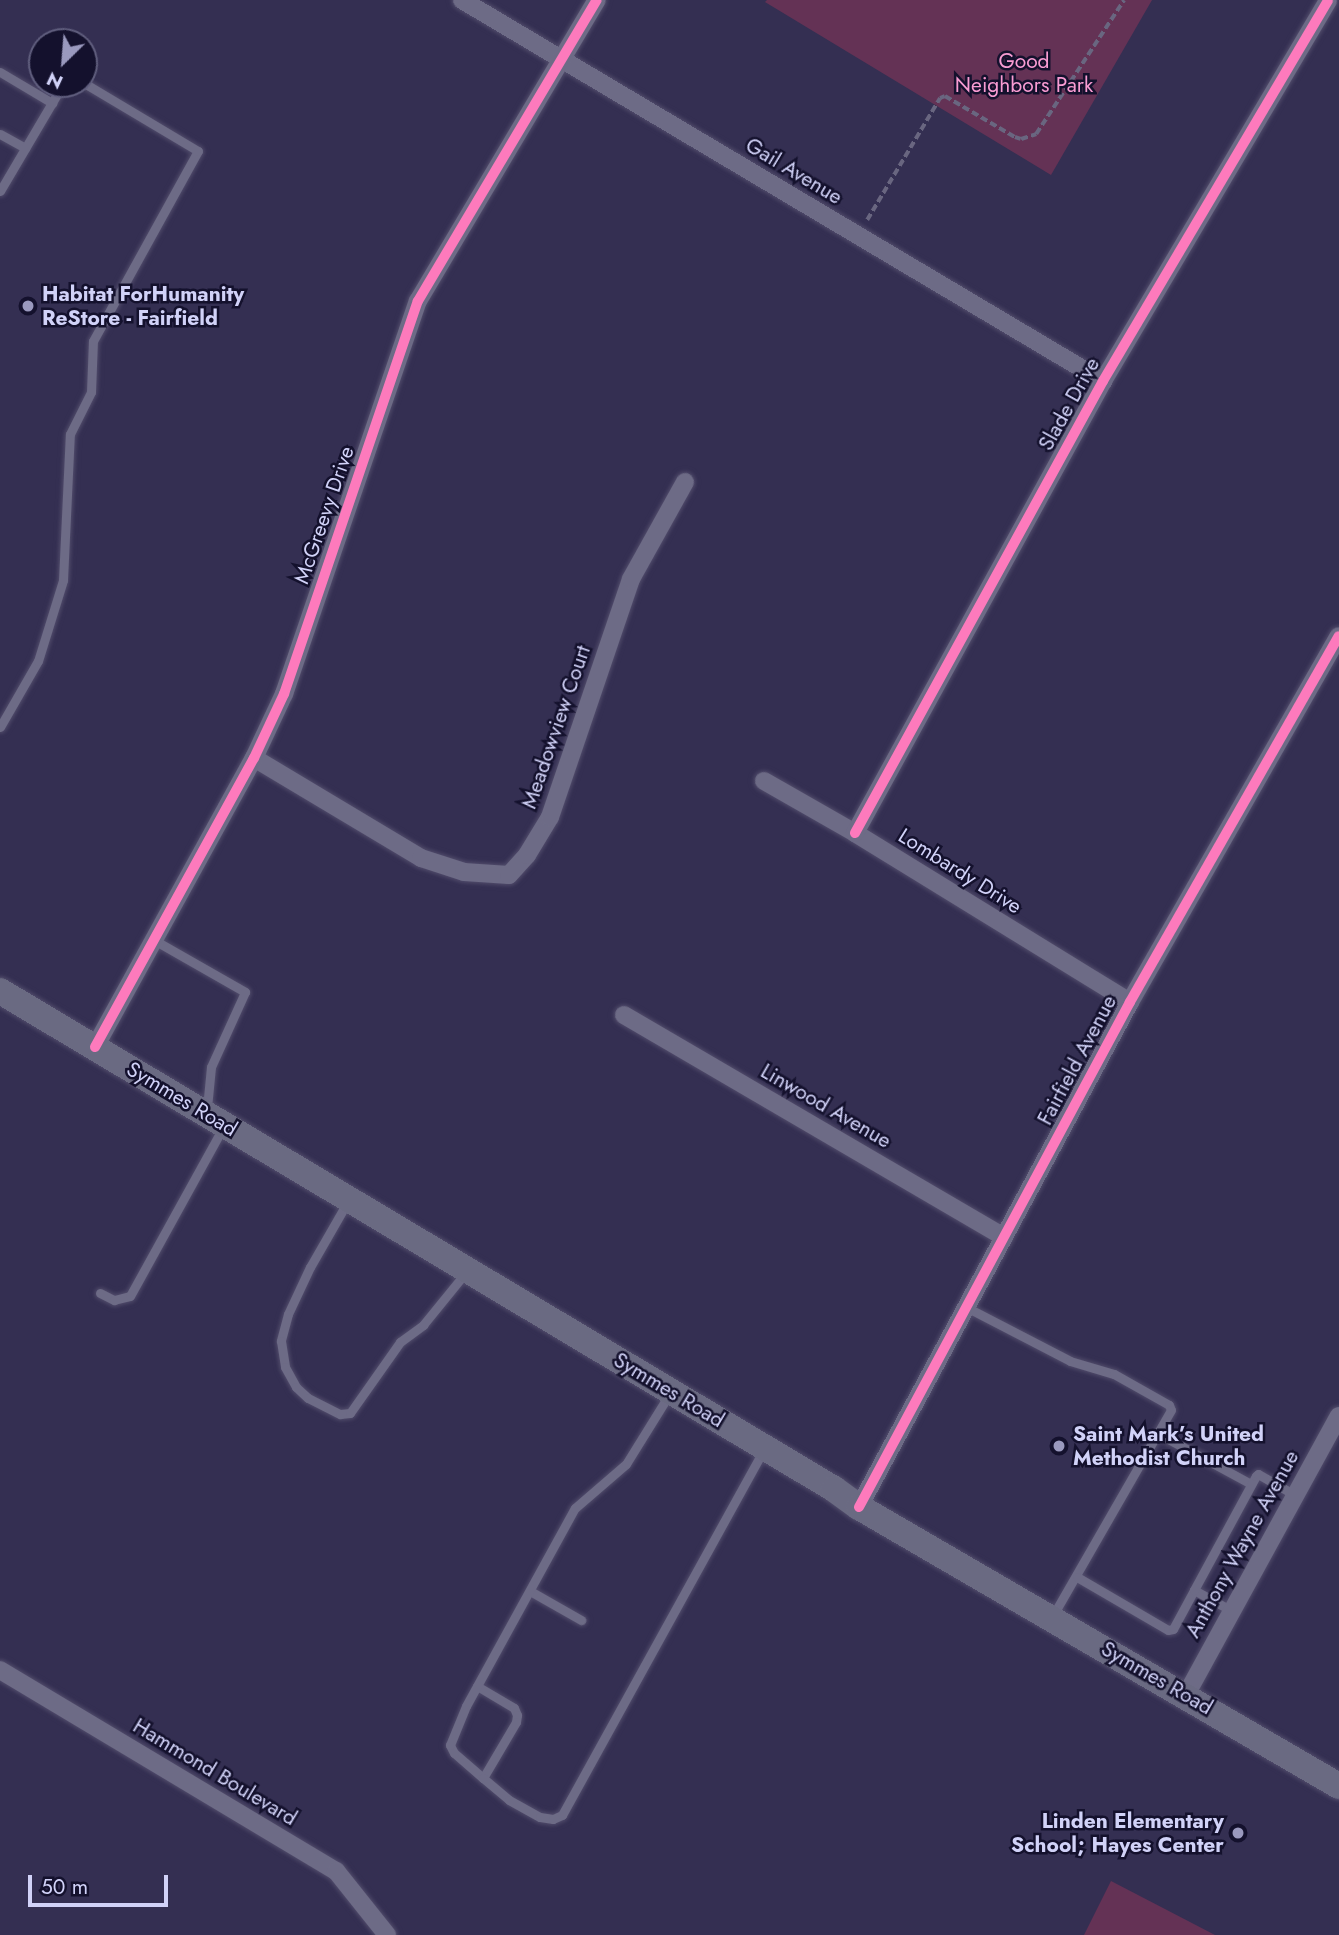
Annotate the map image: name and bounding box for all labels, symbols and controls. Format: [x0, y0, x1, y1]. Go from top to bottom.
north arrow [28, 28, 98, 98]
park label: Good Neighbors Park [955, 48, 1093, 98]
text: N [42, 65, 67, 96]
street label: Gail Avenue [741, 132, 847, 210]
place label: Habitat ForHumanity ReStore - Fairfield [42, 281, 244, 331]
marker: Habitat ForHumanity ReStore - Fairfield [20, 298, 36, 314]
street label: Slade Drive [1033, 353, 1105, 455]
street label: McGreevy Drive [289, 443, 359, 587]
street label: Meadowview Court [516, 642, 596, 812]
street label: Lombardy Drive [894, 823, 1026, 919]
street label: Fairfield Avenue [1032, 991, 1122, 1129]
street label: Symmes Road [122, 1056, 242, 1142]
street label: Linwood Avenue [756, 1058, 896, 1154]
street label: Symmes Road [609, 1347, 729, 1433]
place label: Saint Mark’s United Methodist Church [1073, 1421, 1264, 1471]
marker: Saint Mark’s United Methodist Church [1051, 1438, 1067, 1454]
street label: Anthony Wayne Avenue [1180, 1446, 1304, 1642]
street label: Symmes Road [1097, 1636, 1217, 1720]
street label: Hammond Boulevard [128, 1713, 302, 1831]
place label: Linden Elementary School; Hayes Center [1011, 1808, 1224, 1858]
marker: Linden Elementary School; Hayes Center [1230, 1825, 1246, 1841]
scale bar [32, 1862, 172, 1906]
text: 50 m [41, 1872, 88, 1902]

